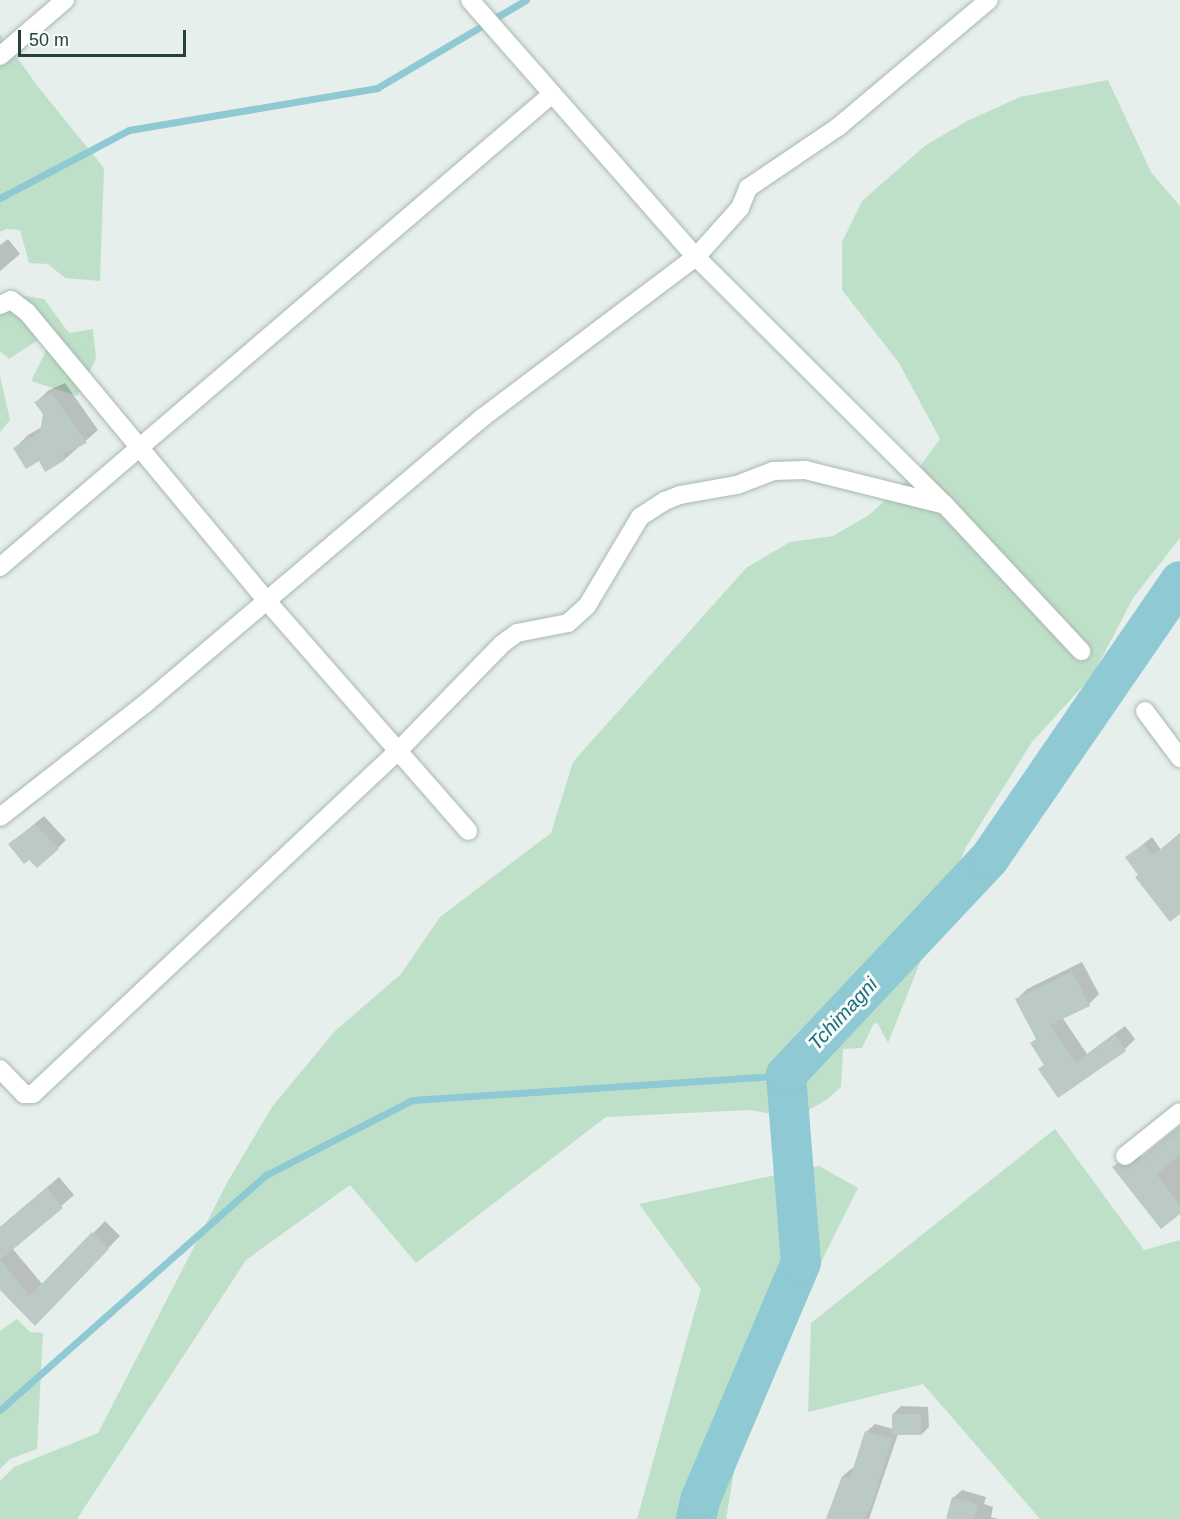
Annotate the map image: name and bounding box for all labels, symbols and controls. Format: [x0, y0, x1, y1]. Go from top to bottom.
scale bar [21, 18, 189, 56]
text: 50 m [29, 30, 69, 50]
water label: Tchimagni [803, 973, 883, 1055]

